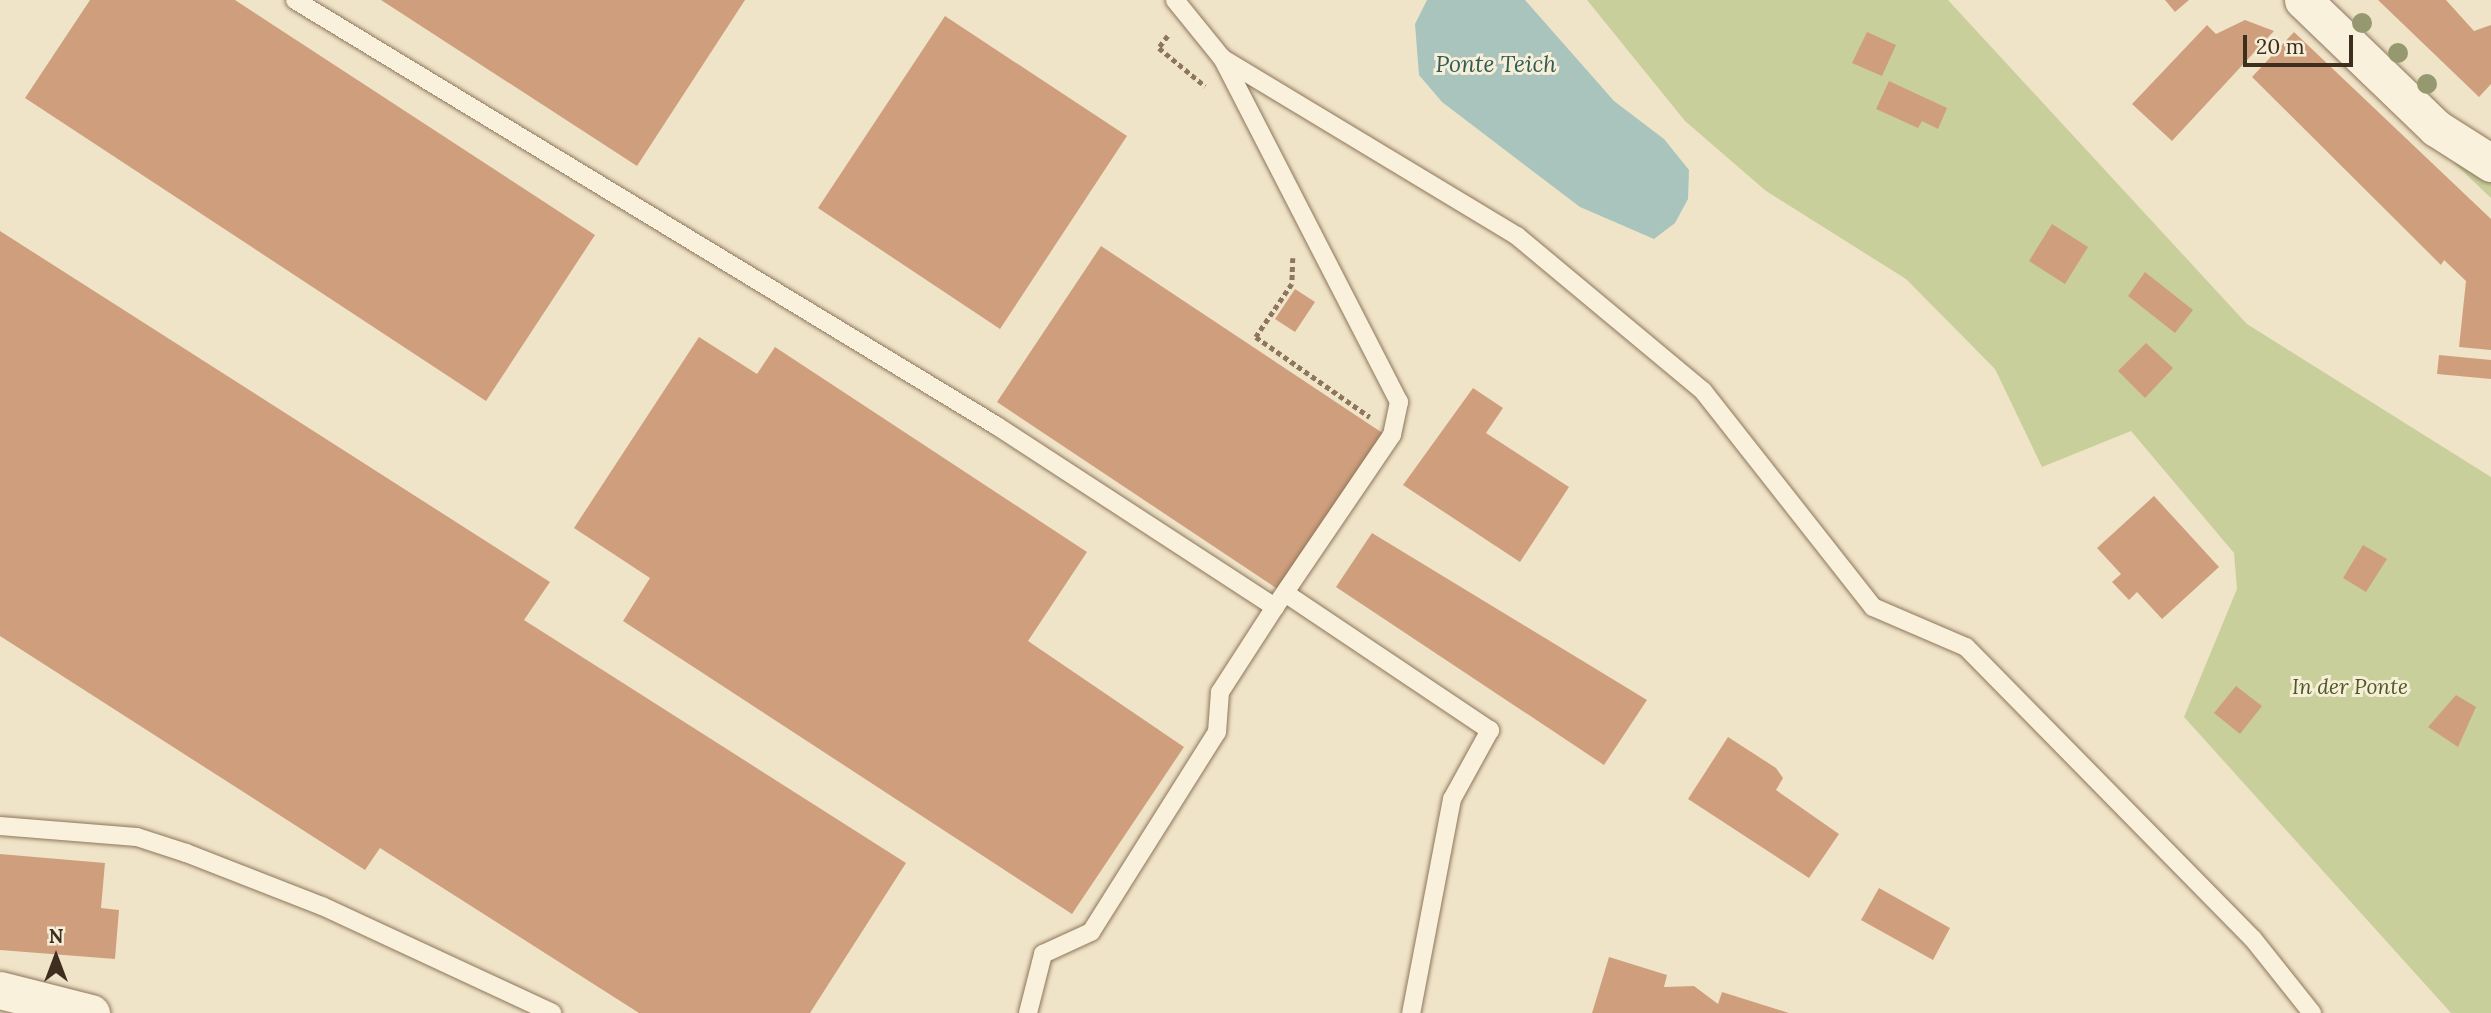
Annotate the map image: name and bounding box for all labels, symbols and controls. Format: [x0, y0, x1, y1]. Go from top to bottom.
scale bar [2246, 21, 2356, 65]
text: 20 m [2256, 33, 2305, 60]
water label: Ponte Teich [1436, 50, 1556, 78]
park label: In der Ponte [2292, 674, 2408, 700]
north arrow [21, 922, 91, 992]
text: N [49, 924, 63, 948]

